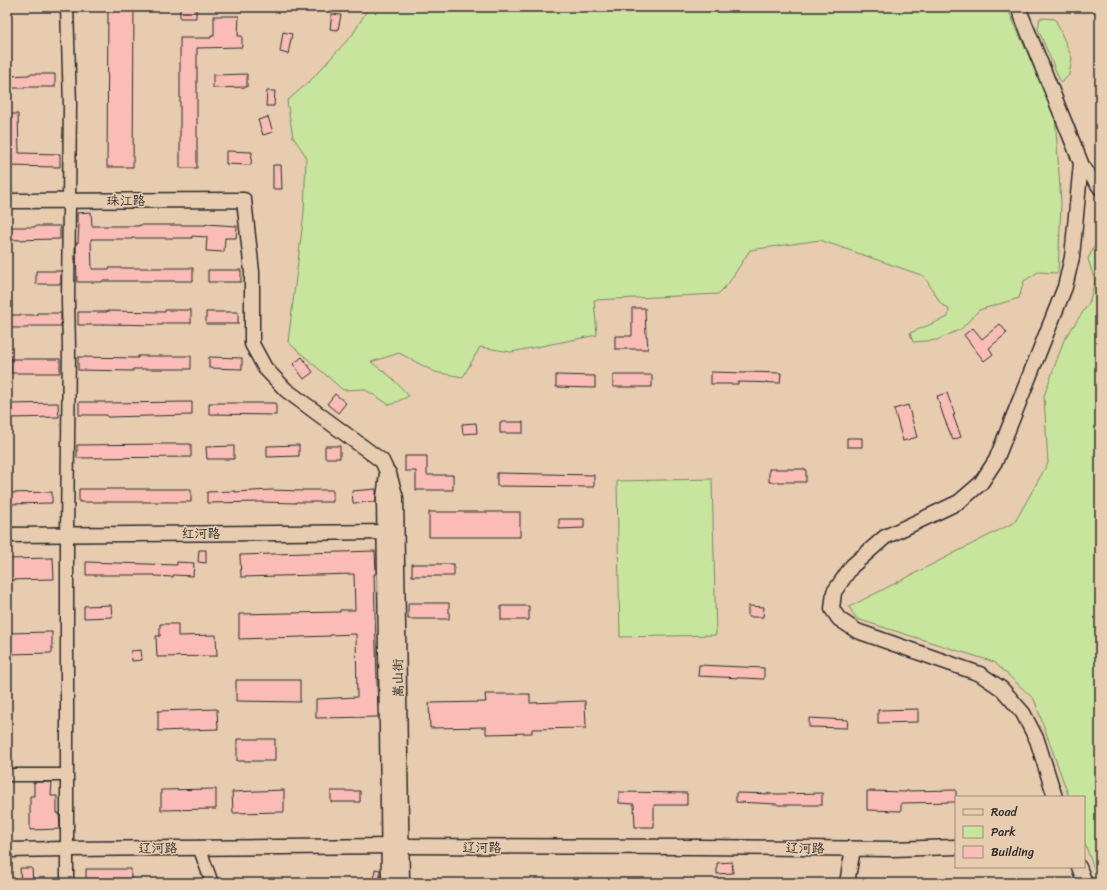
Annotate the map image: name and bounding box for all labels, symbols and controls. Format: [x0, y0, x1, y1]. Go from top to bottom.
street label: 珠江路 [106, 189, 146, 212]
street label: 红河路 [181, 522, 221, 545]
street label: 嵩山街 [386, 658, 410, 698]
legend [955, 796, 1085, 868]
text: Road [991, 801, 1018, 823]
text: Park [991, 821, 1016, 843]
street label: 辽河路 [138, 836, 178, 860]
street label: 辽河路 [462, 836, 502, 859]
street label: 辽河路 [785, 836, 825, 860]
text: Building [991, 841, 1034, 863]

